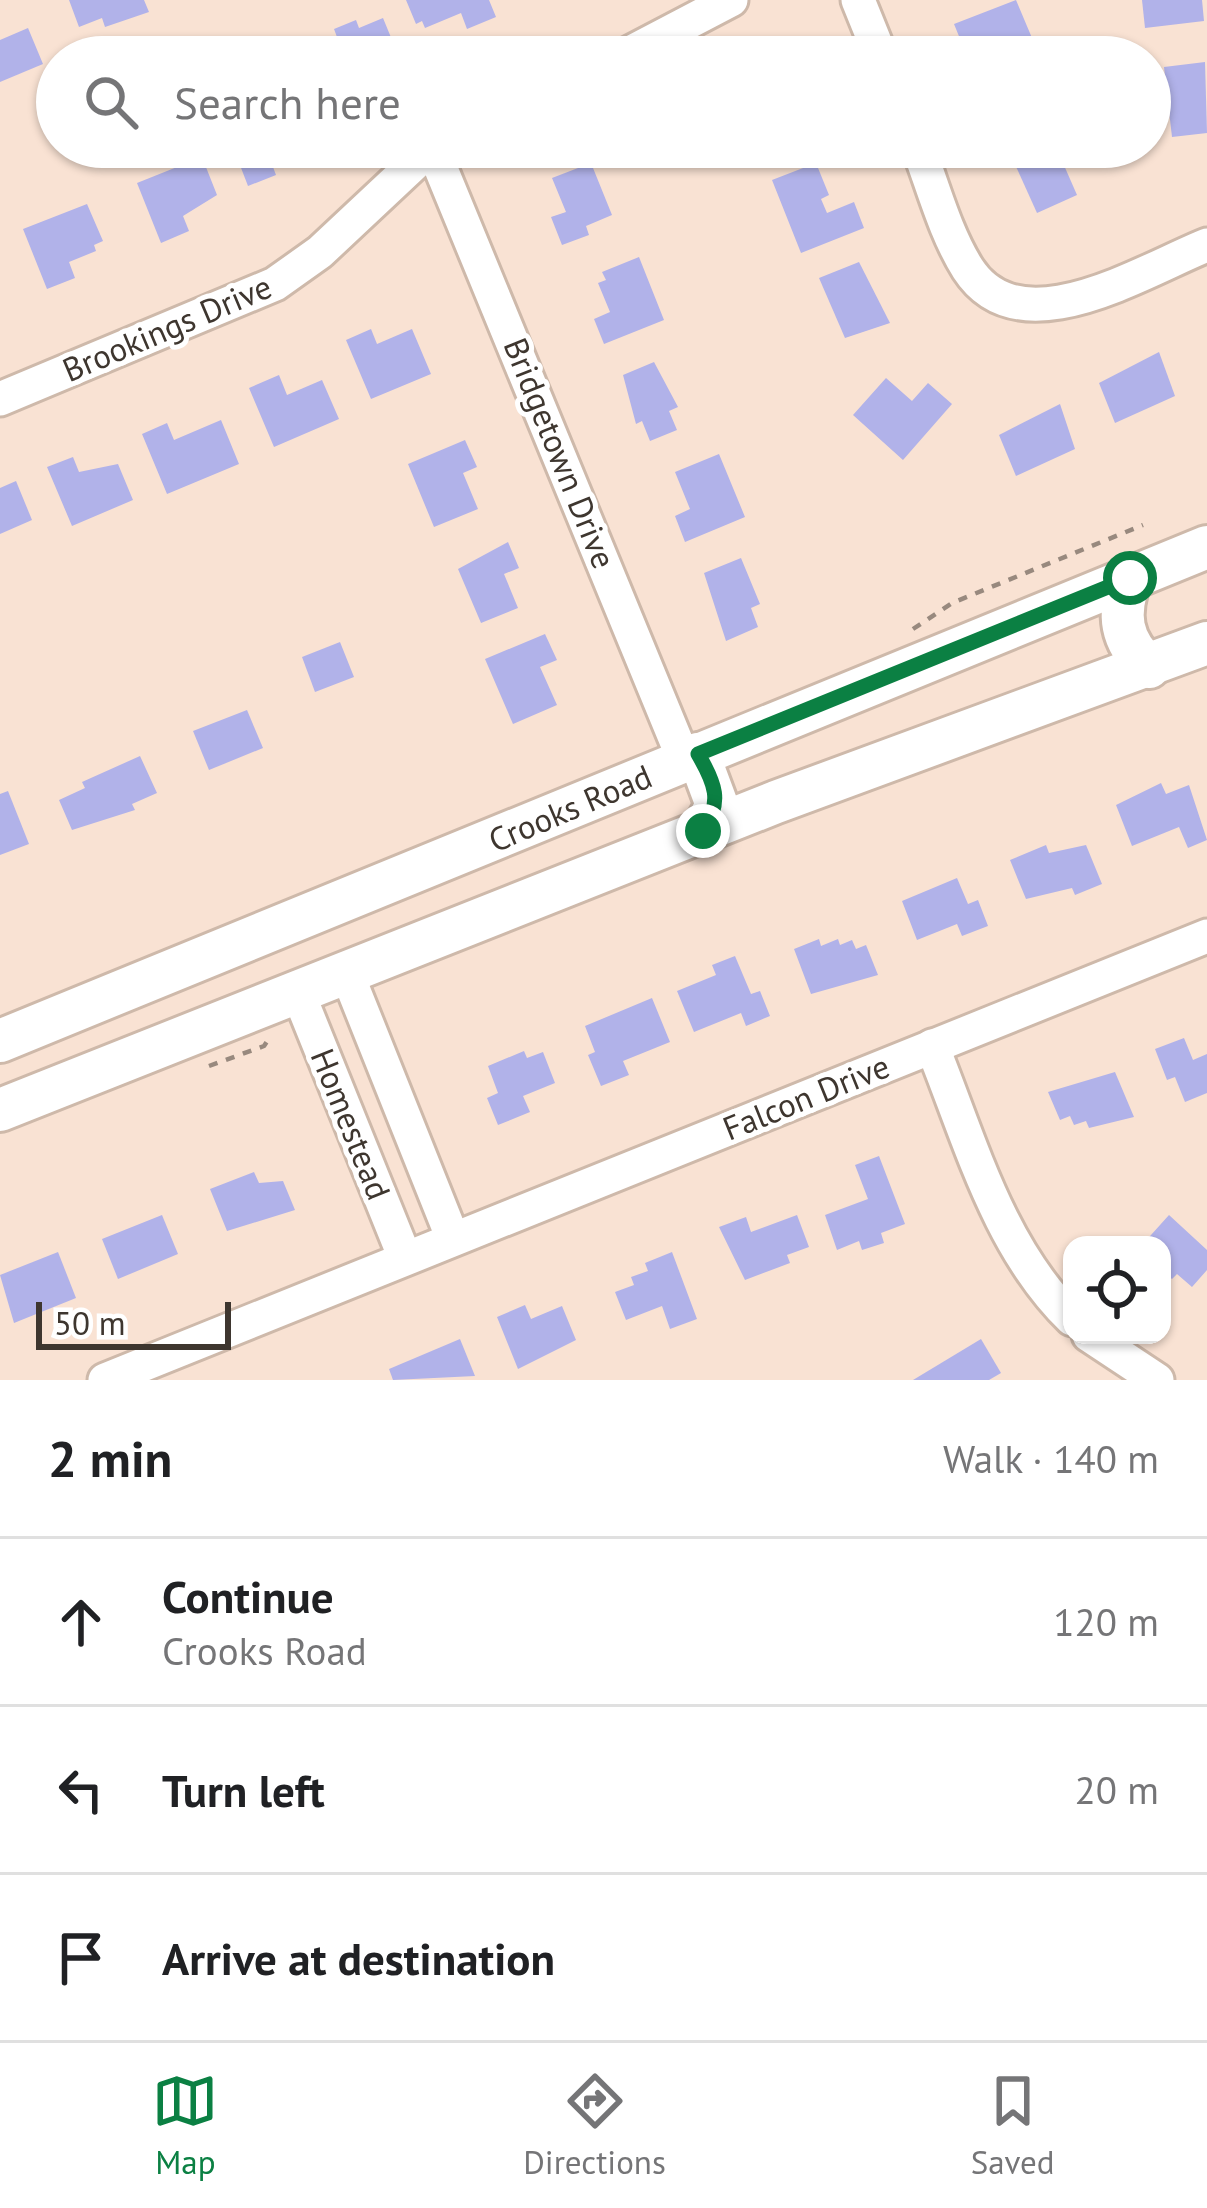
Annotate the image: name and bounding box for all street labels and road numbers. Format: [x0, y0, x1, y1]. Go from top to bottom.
street label: Brookings Drive [56, 264, 278, 391]
street label: Bridgetown Drive [495, 331, 626, 574]
street label: Crooks Road [482, 754, 658, 861]
street label: Homestead [302, 1042, 401, 1206]
street label: Falcon Drive [716, 1044, 895, 1149]

